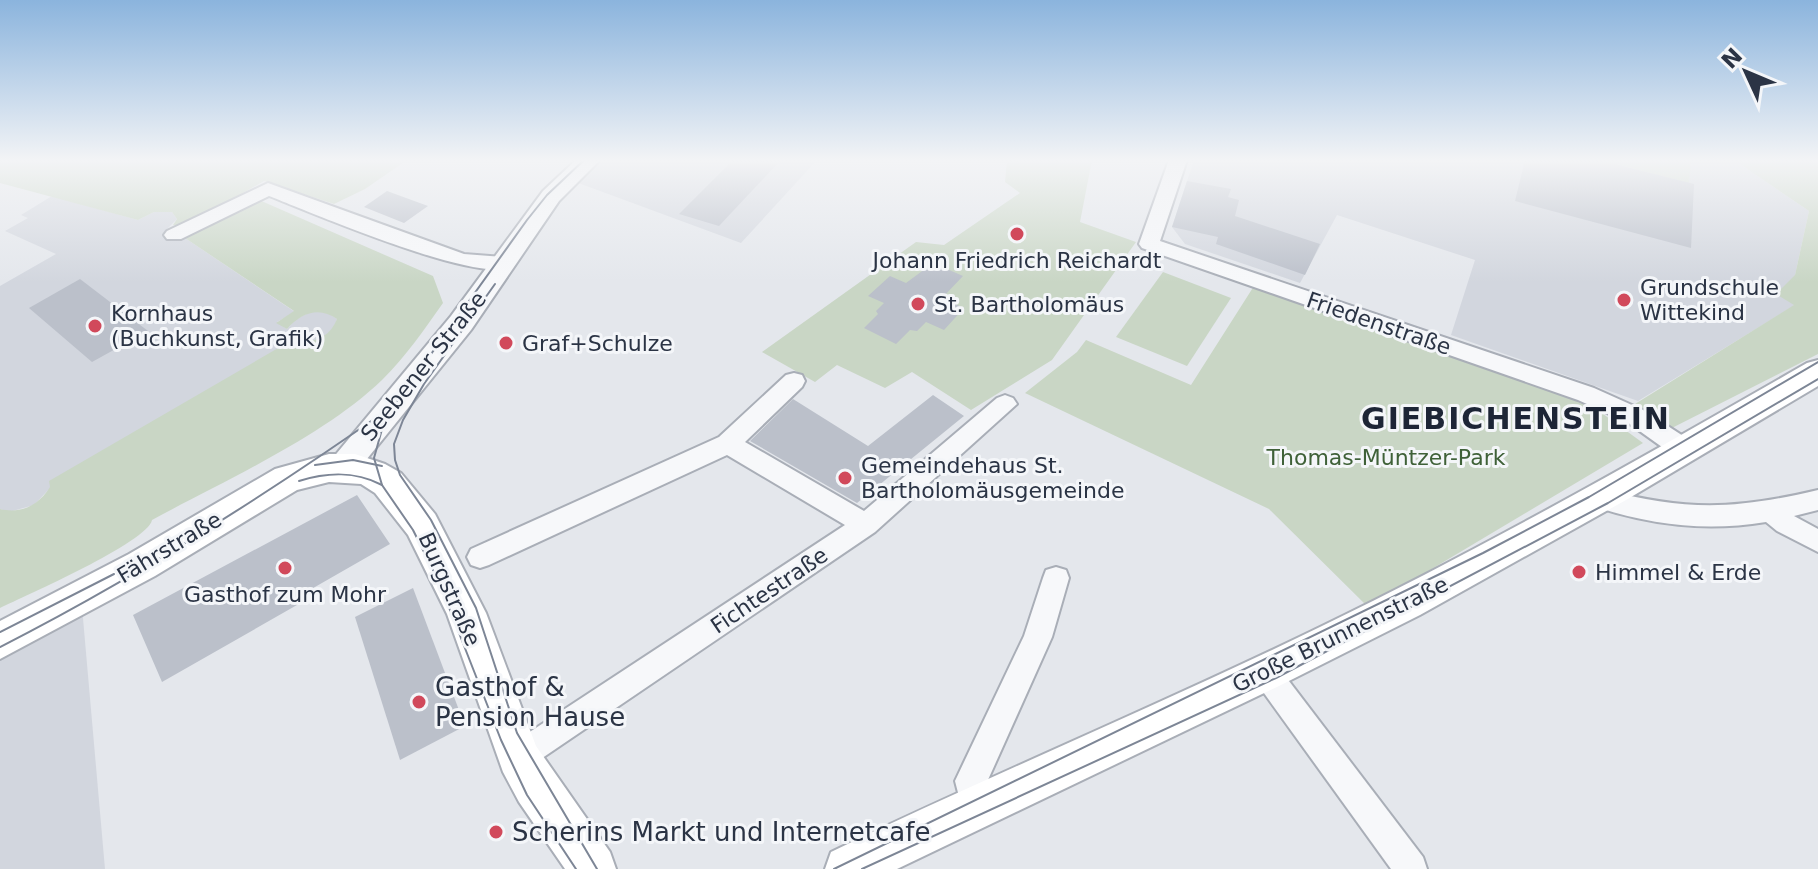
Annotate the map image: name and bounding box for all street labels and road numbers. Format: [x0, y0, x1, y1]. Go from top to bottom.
street label: Seebener Straße [356, 287, 491, 446]
street label: Friedenstraße [1303, 287, 1454, 360]
street label: Fährstraße [113, 507, 226, 588]
street label: Burgstraße [413, 529, 486, 650]
street label: Fichtestraße [706, 542, 832, 639]
street label: Große Brunnenstraße [1228, 571, 1452, 698]

